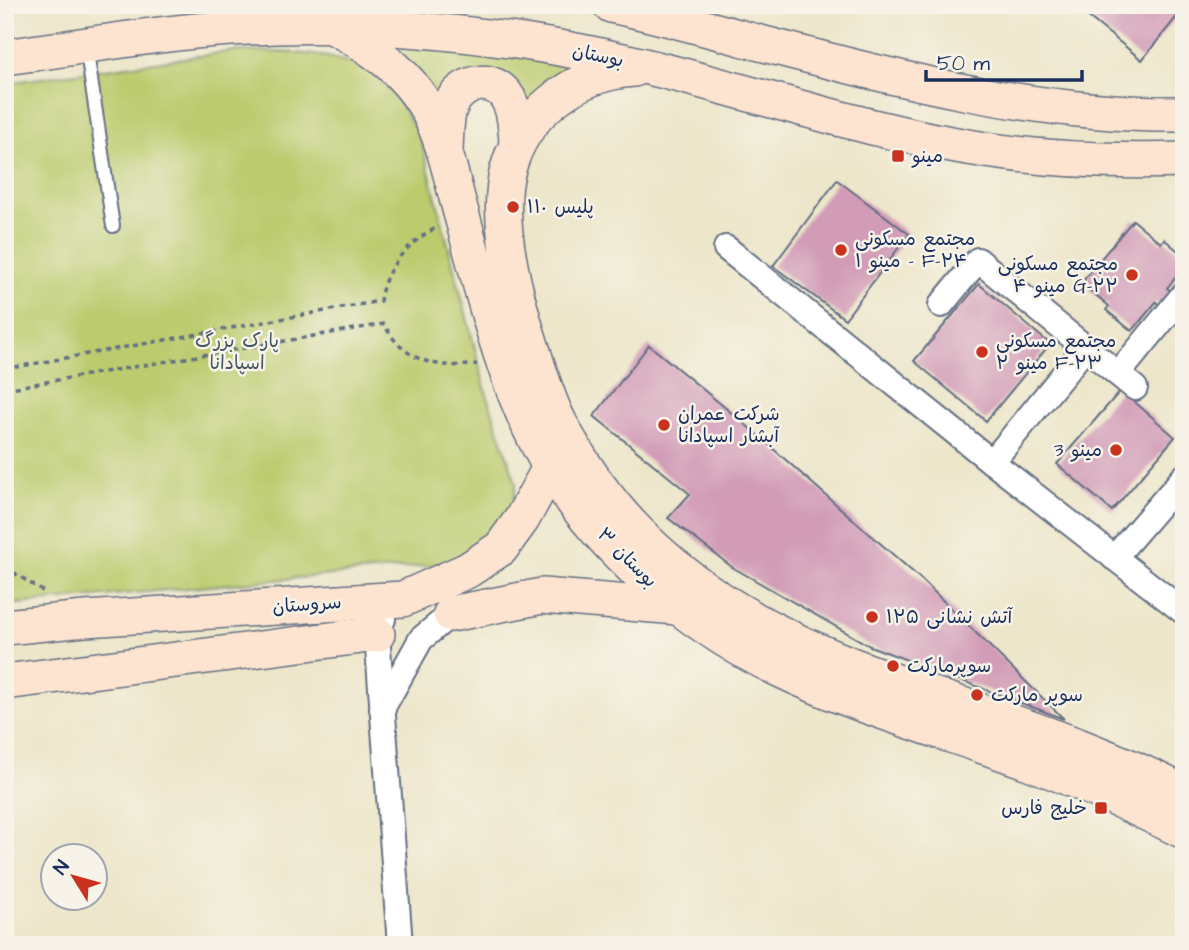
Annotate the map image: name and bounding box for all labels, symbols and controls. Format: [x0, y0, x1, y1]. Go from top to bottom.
street label: بوستان [570, 37, 626, 75]
scale bar [926, 38, 1082, 82]
text: 50 m [937, 49, 991, 78]
place label: مینو [911, 143, 943, 170]
marker: مینو [890, 148, 906, 164]
place label: پلیس ۱۱۰ [527, 194, 594, 221]
marker: پلیس ۱۱۰ [505, 199, 521, 215]
place label: مجتمع مسکونی مینو ۱ - F-۲۴ [855, 226, 975, 275]
marker: مجتمع مسکونی مینو ۱ - F-۲۴ [833, 242, 849, 258]
place label: مجتمع مسکونی مینو ۴ G-۲۲ [998, 251, 1118, 300]
marker: مجتمع مسکونی مینو ۴ G-۲۲ [1124, 267, 1140, 283]
park label: پارک بزرگ اسپادانا [195, 328, 279, 377]
place label: مجتمع مسکونی مینو ۲ F-۲۳ [996, 328, 1116, 377]
marker: مجتمع مسکونی مینو ۲ F-۲۳ [974, 344, 990, 360]
place label: شرکت عمران آبشار اسپادانا [678, 401, 780, 450]
marker: شرکت عمران آبشار اسپادانا [656, 417, 672, 433]
place label: مینو 3 [1054, 437, 1102, 464]
marker: مینو 3 [1108, 442, 1124, 458]
street label: بوستان ۳ [591, 522, 663, 594]
street label: سروستان [271, 589, 343, 621]
place label: آتش نشانی ۱۲۵ [886, 604, 1014, 631]
marker: آتش نشانی ۱۲۵ [864, 609, 880, 625]
place label: سوپرمارکت [907, 653, 991, 680]
marker: سوپرمارکت [885, 658, 901, 674]
place label: سوپر مارکت [991, 682, 1083, 709]
marker: سوپر مارکت [969, 687, 985, 703]
place label: خلیج فارس [1001, 795, 1087, 822]
marker: خلیج فارس [1093, 800, 1109, 816]
north arrow [38, 842, 108, 912]
text: N [47, 855, 76, 881]

